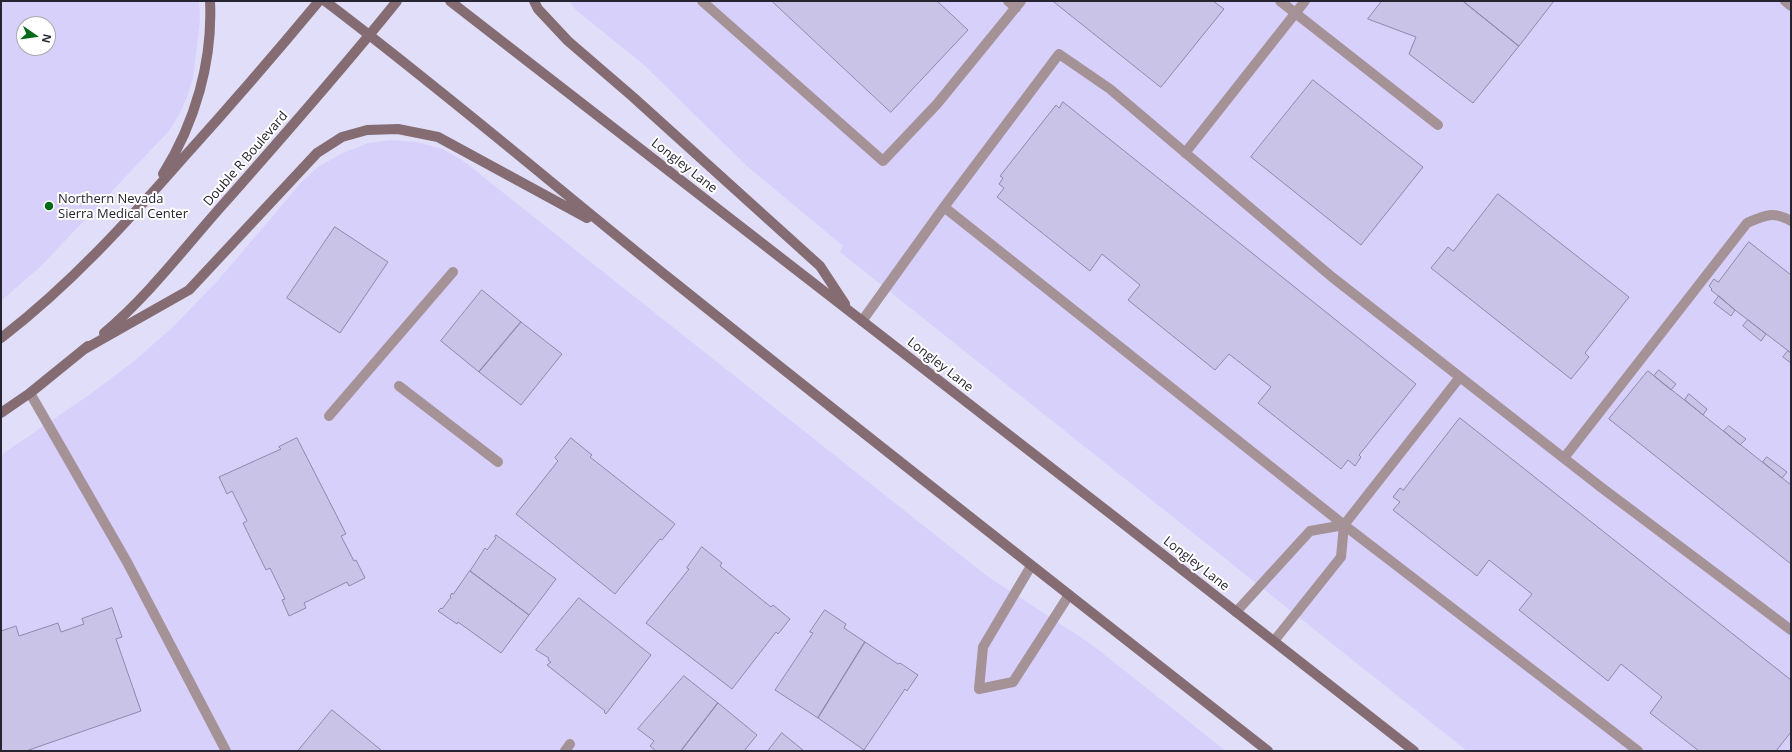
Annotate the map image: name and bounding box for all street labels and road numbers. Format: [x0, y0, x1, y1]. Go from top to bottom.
street label: Double R Boulevard [201, 108, 291, 210]
street label: Longley Lane [648, 135, 720, 197]
street label: Longley Lane [904, 334, 976, 396]
street label: Longley Lane [1160, 533, 1232, 595]

